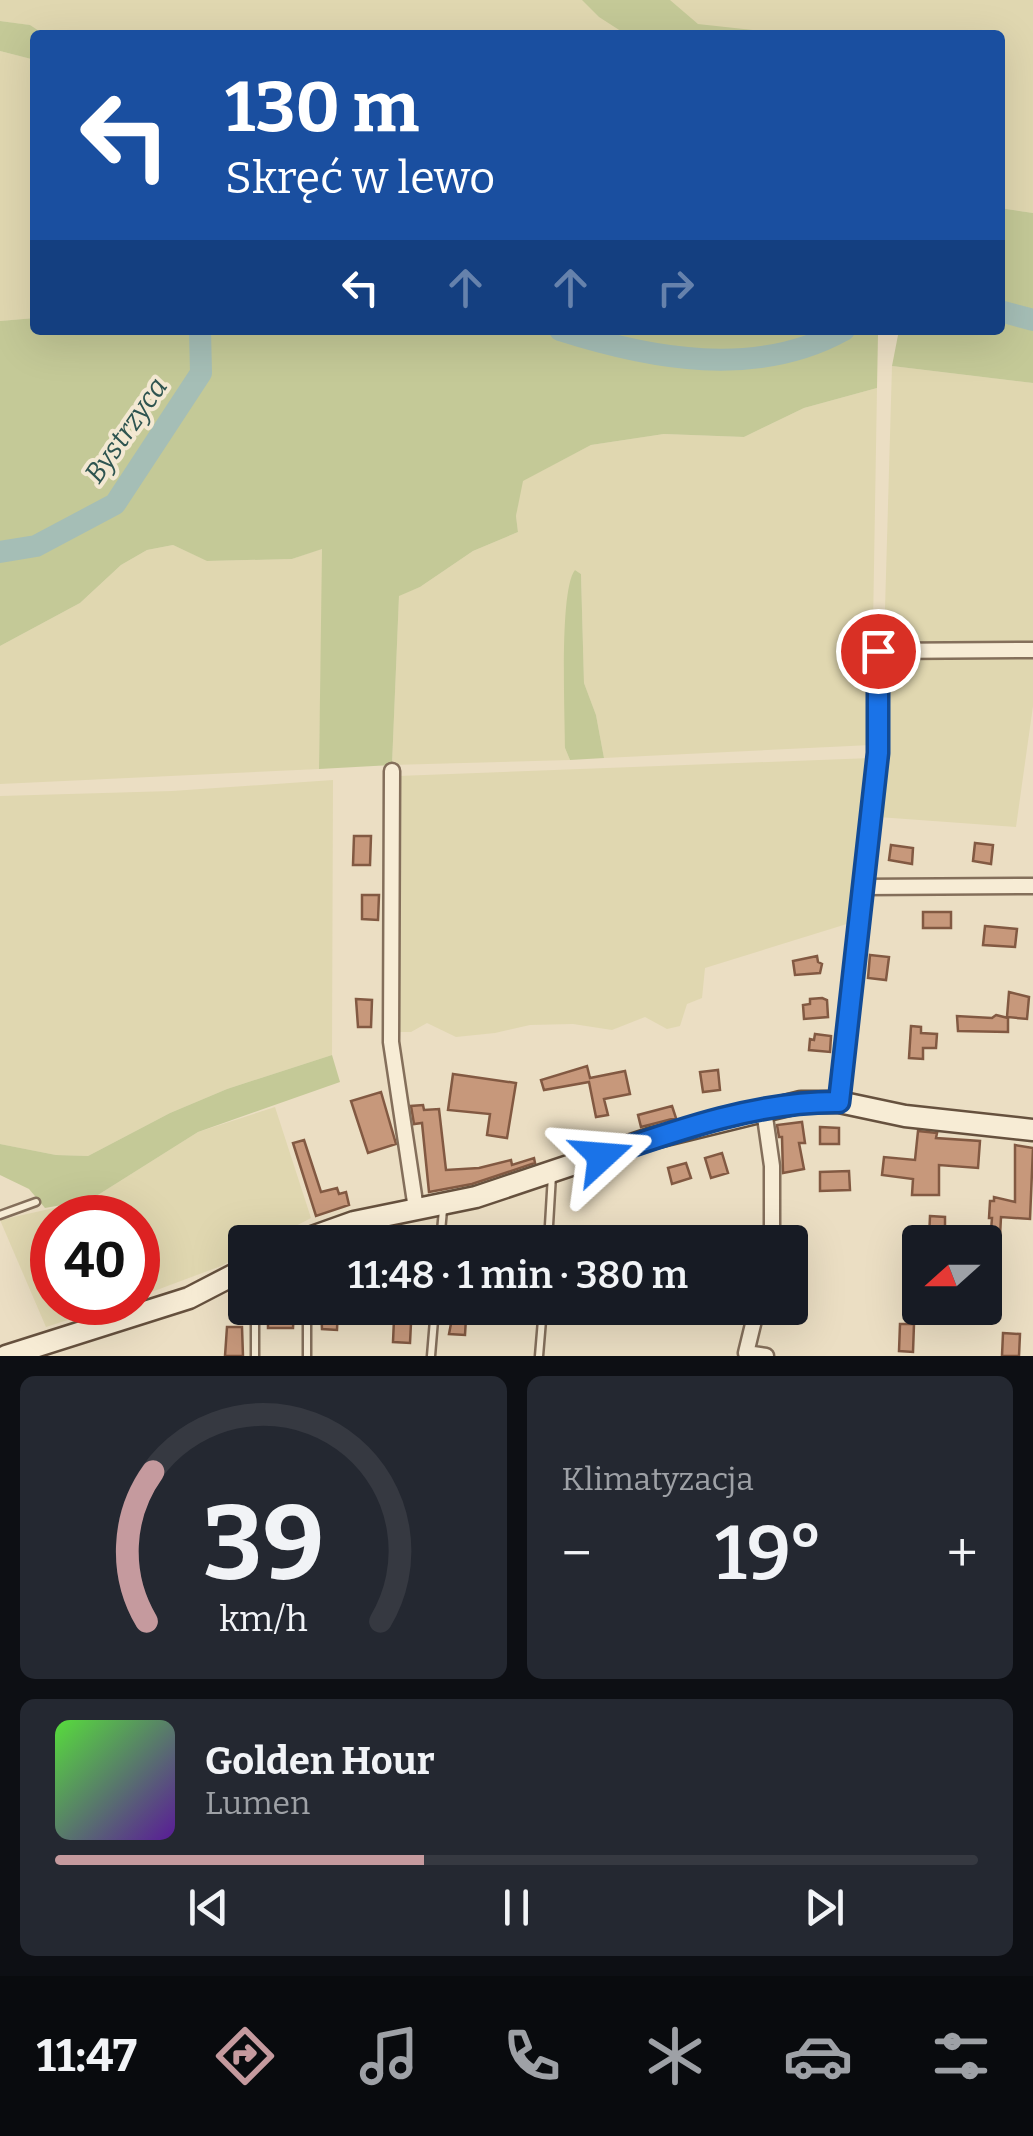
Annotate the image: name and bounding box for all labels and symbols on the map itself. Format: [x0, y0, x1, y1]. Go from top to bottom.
water label: Bystrzyca [78, 371, 174, 489]
pin [836, 609, 921, 694]
position arrow [550, 1104, 654, 1208]
speed limit sign: 40 [30, 1195, 160, 1325]
north arrow [902, 1225, 1002, 1325]

